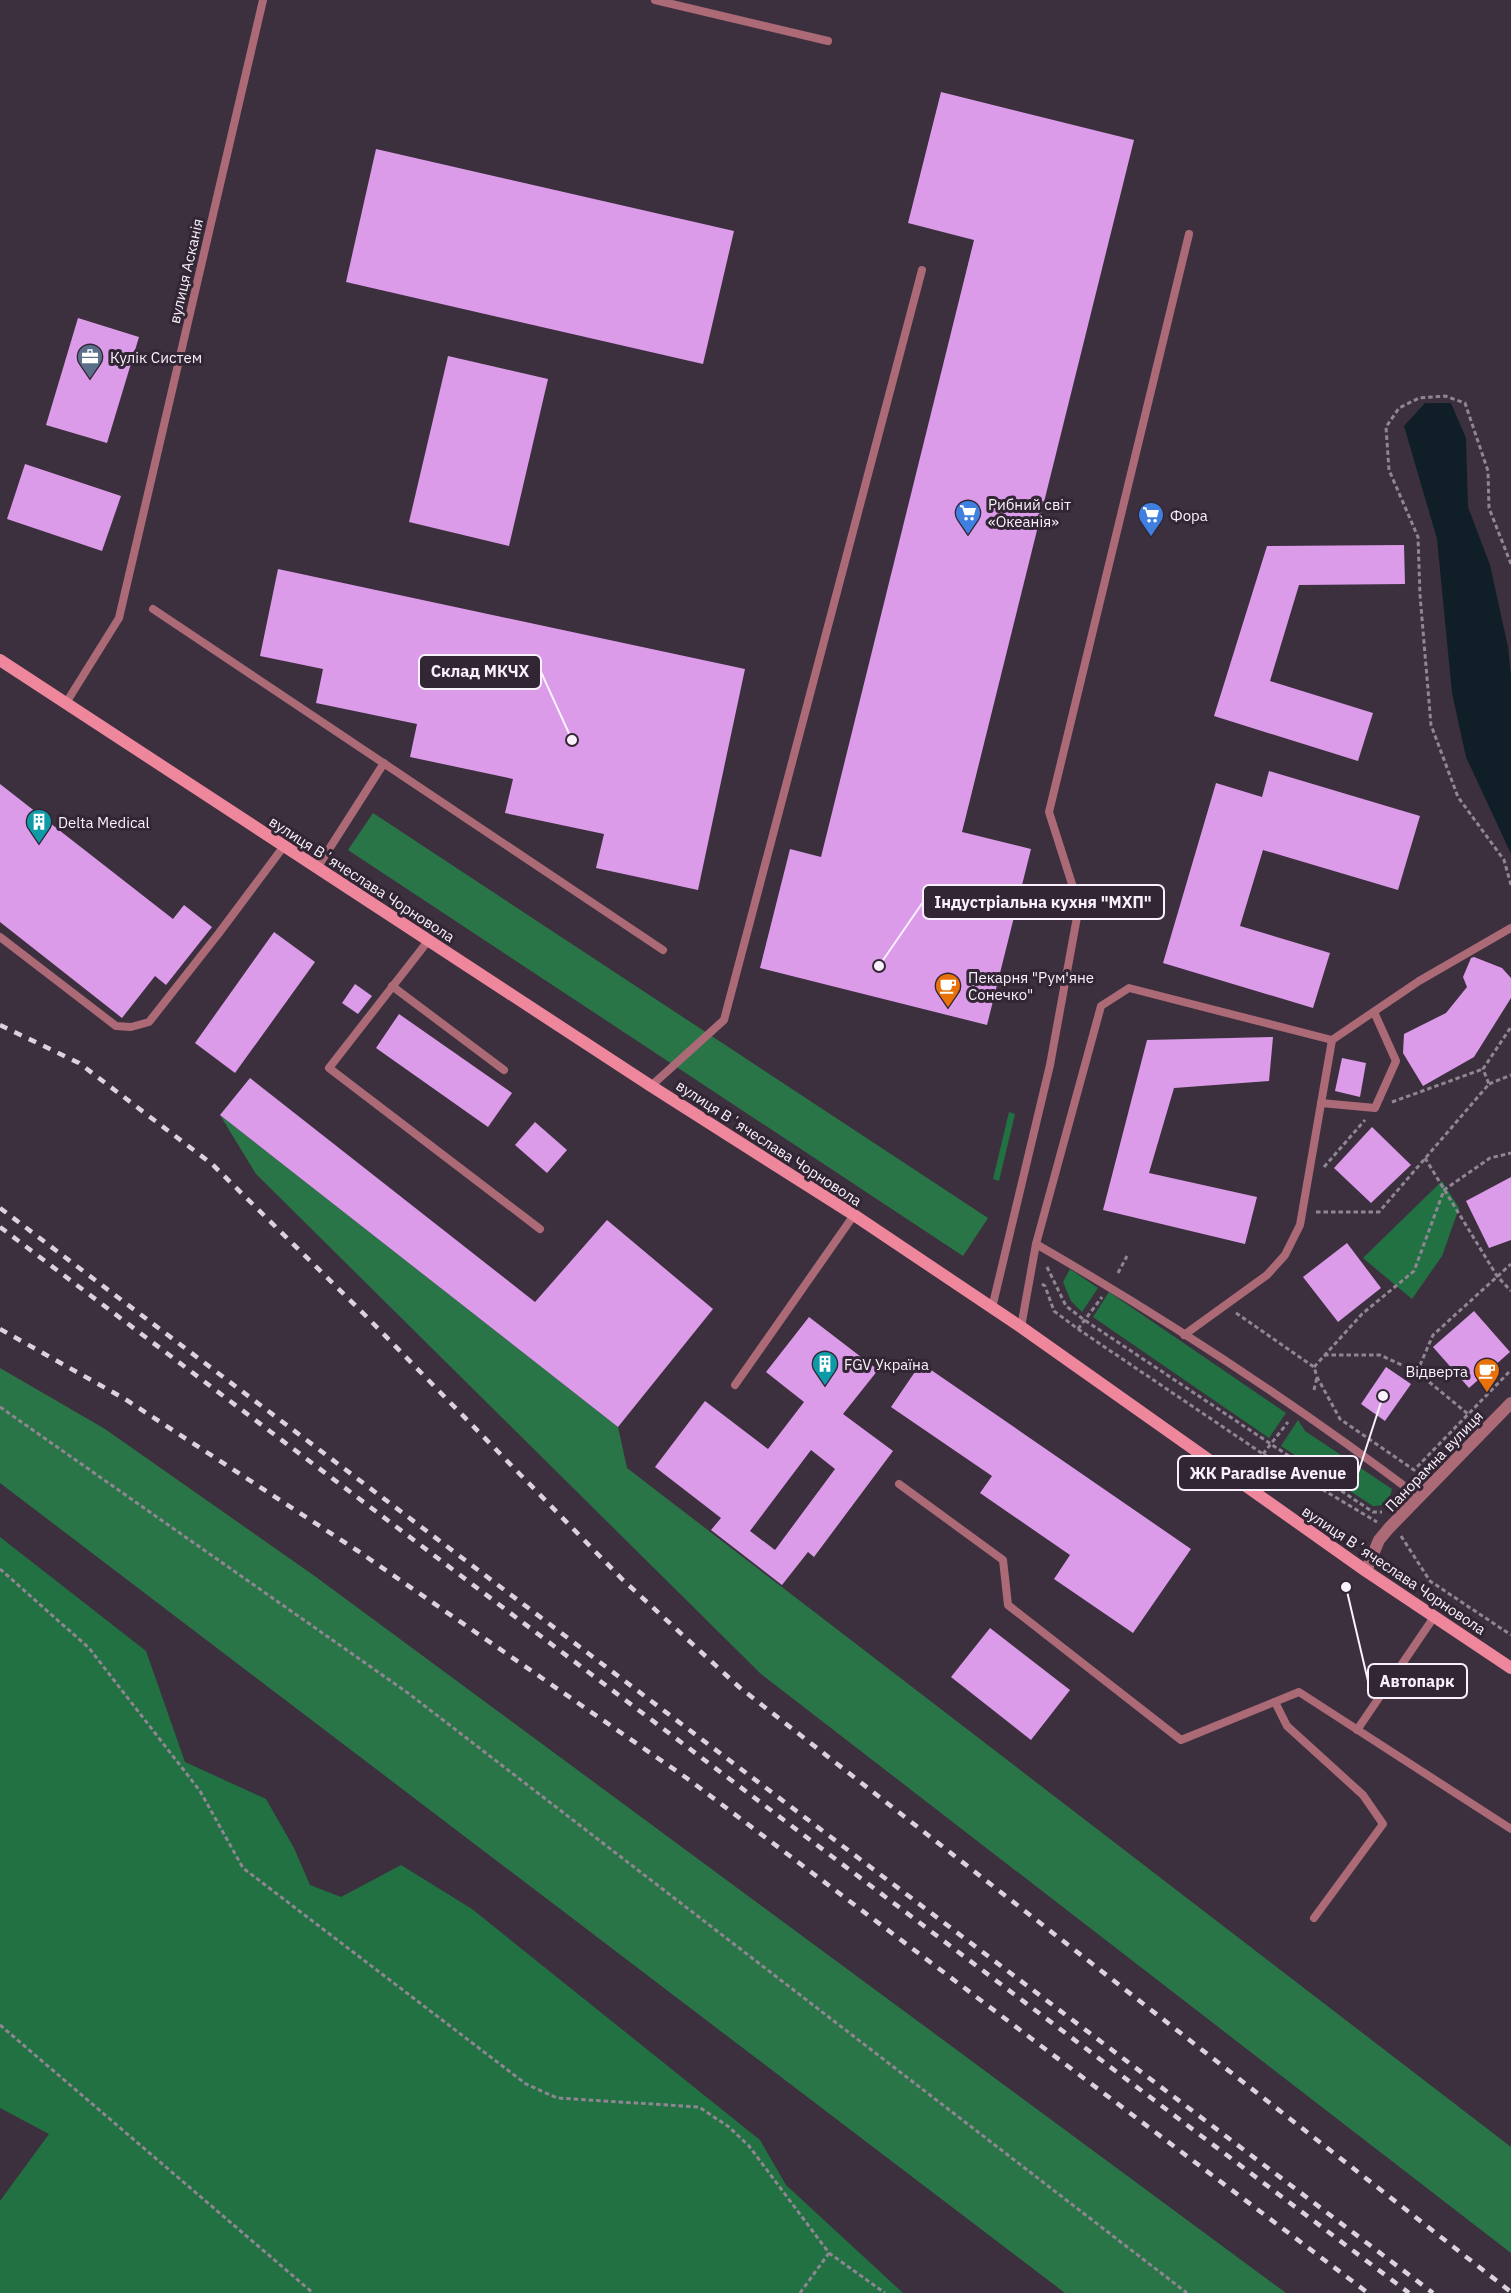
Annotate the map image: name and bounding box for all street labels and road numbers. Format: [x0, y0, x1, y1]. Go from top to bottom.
street label: вулиця Асканія [165, 217, 207, 325]
street label: вулиця Вʼячеслава Чорновола [266, 812, 458, 946]
street label: вулиця Вʼячеслава Чорновола [673, 1076, 865, 1210]
street label: Панорамна вулиця [1381, 1407, 1487, 1515]
street label: вулиця Вʼячеслава Чорновола [1299, 1501, 1489, 1639]

